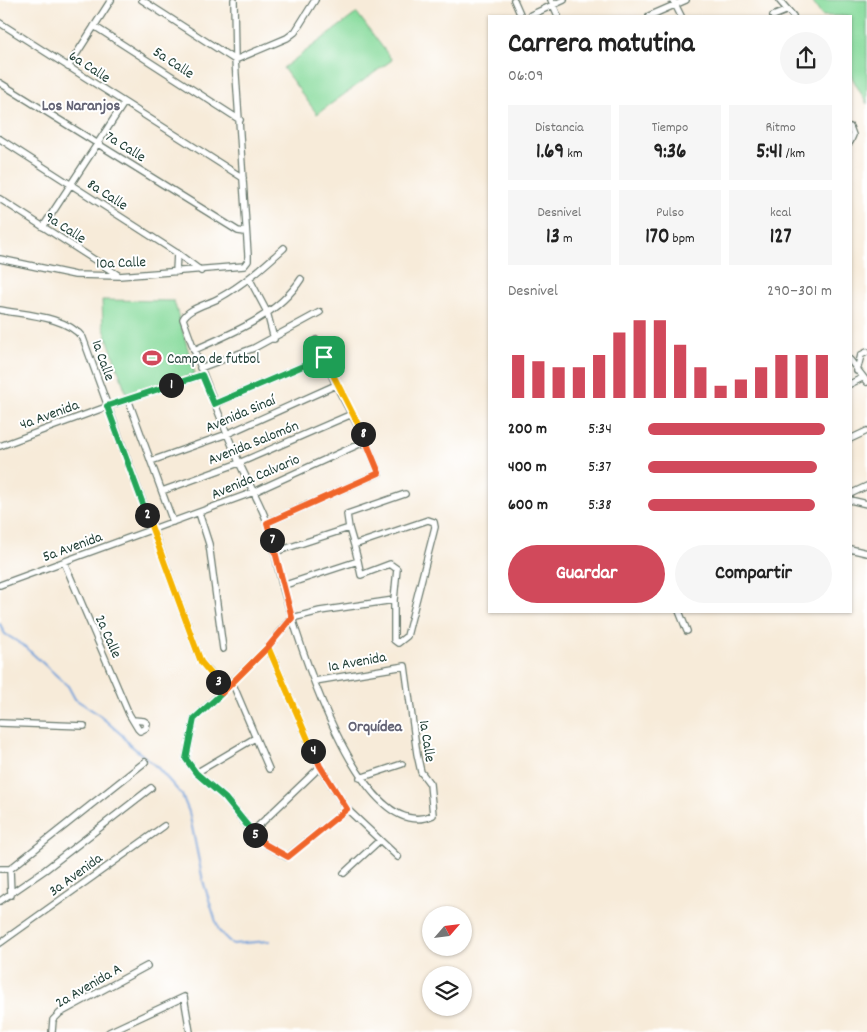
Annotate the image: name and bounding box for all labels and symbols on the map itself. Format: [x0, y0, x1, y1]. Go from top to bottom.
street label: 5a Calle [148, 42, 198, 86]
street label: 6a Calle [64, 46, 115, 90]
district label: Los Naranjos [42, 95, 120, 118]
street label: 7a Calle [100, 127, 150, 169]
street label: 8a Calle [82, 174, 132, 217]
street label: 9a Calle [40, 207, 90, 251]
street label: 10a Calle [96, 252, 147, 276]
pin [303, 336, 345, 378]
street label: 1a Calle [85, 337, 120, 385]
sports icon: Campo de futbol [141, 347, 163, 369]
place label: Campo de futbol [167, 349, 260, 371]
pin: 1 [158, 372, 184, 398]
street label: Avenida Sinaí [202, 390, 280, 439]
street label: 4a Avenida [17, 395, 83, 437]
street label: Avenida Salomón [205, 416, 302, 472]
pin: 8 [350, 422, 376, 446]
street label: Avenida Calvario [208, 449, 304, 506]
pin: 2 [134, 502, 160, 528]
street label: 5a Avenida [40, 527, 107, 569]
pin: 7 [260, 528, 284, 552]
street label: 2a Calle [88, 612, 127, 662]
street label: 1a Avenida [327, 647, 389, 679]
pin: 3 [206, 670, 230, 694]
district label: Orquídea [348, 716, 404, 739]
street label: 1a Calle [412, 719, 440, 764]
pin: 4 [300, 738, 326, 764]
pin: 5 [242, 822, 268, 848]
street label: 3a Avenida [45, 848, 108, 903]
north arrow [422, 906, 472, 956]
street label: 2a Avenida A [52, 959, 126, 1015]

